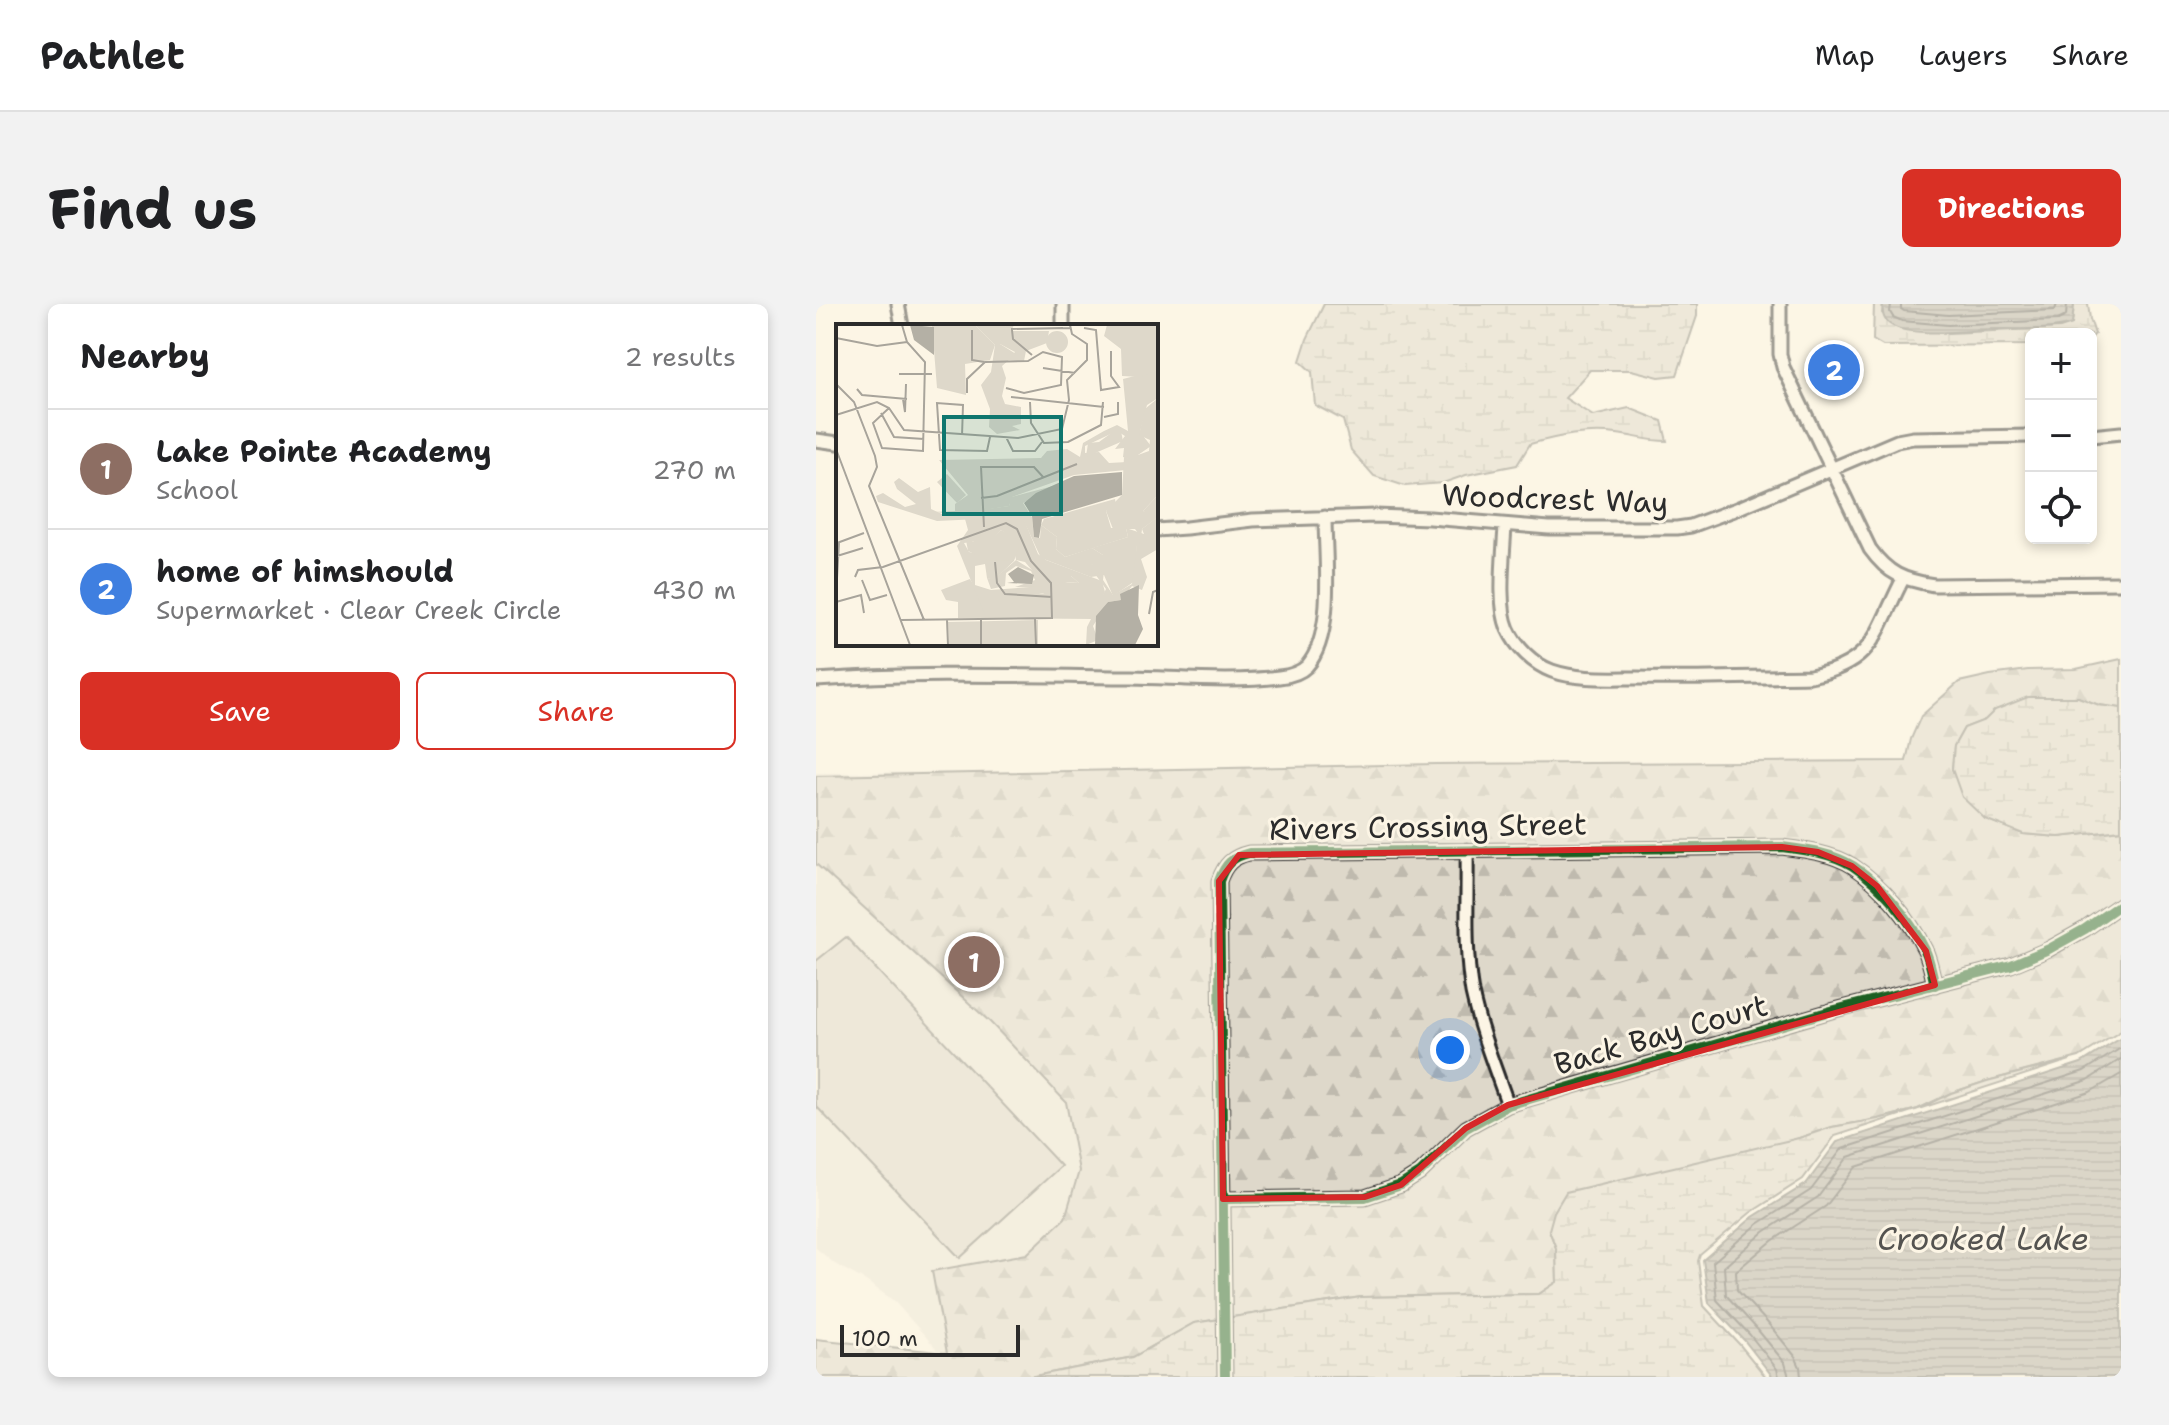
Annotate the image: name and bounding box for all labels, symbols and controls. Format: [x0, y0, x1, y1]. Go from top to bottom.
text: Pathlet [40, 30, 185, 81]
text: Map [1815, 36, 1875, 74]
text: Layers [1919, 36, 2008, 74]
text: Share [2052, 36, 2129, 74]
button: Directions [1902, 169, 2121, 247]
text: Find us [48, 171, 257, 246]
inset map [836, 324, 1158, 646]
map controls [2025, 328, 2097, 544]
button: + [2025, 328, 2097, 400]
text: Nearby [80, 333, 210, 379]
text: 2 results [624, 339, 736, 374]
pin: 2 [1808, 340, 1860, 400]
button: − [2025, 400, 2097, 472]
text: Lake Pointe Academy [156, 431, 492, 472]
text: 1 [100, 452, 112, 487]
text: 270 m [653, 452, 736, 487]
text: School [156, 472, 238, 507]
button: locate [2025, 472, 2097, 544]
street label: Woodcrest Way [1441, 474, 1669, 523]
text: home of himshould [156, 551, 454, 592]
text: 2 [97, 572, 115, 607]
text: 430 m [652, 572, 736, 607]
text: Supermarket · Clear Creek Circle [156, 592, 561, 627]
button: Save [80, 672, 400, 750]
button: Share [416, 672, 736, 750]
street label: Rivers Crossing Street [1269, 803, 1587, 850]
pin: 1 [948, 932, 1000, 992]
street label: Back Bay Court [1549, 984, 1772, 1085]
your location [1430, 1030, 1470, 1070]
water label: Crooked Lake [1877, 1217, 2089, 1260]
scale bar [840, 1321, 1020, 1357]
text: 100 m [852, 1324, 918, 1353]

